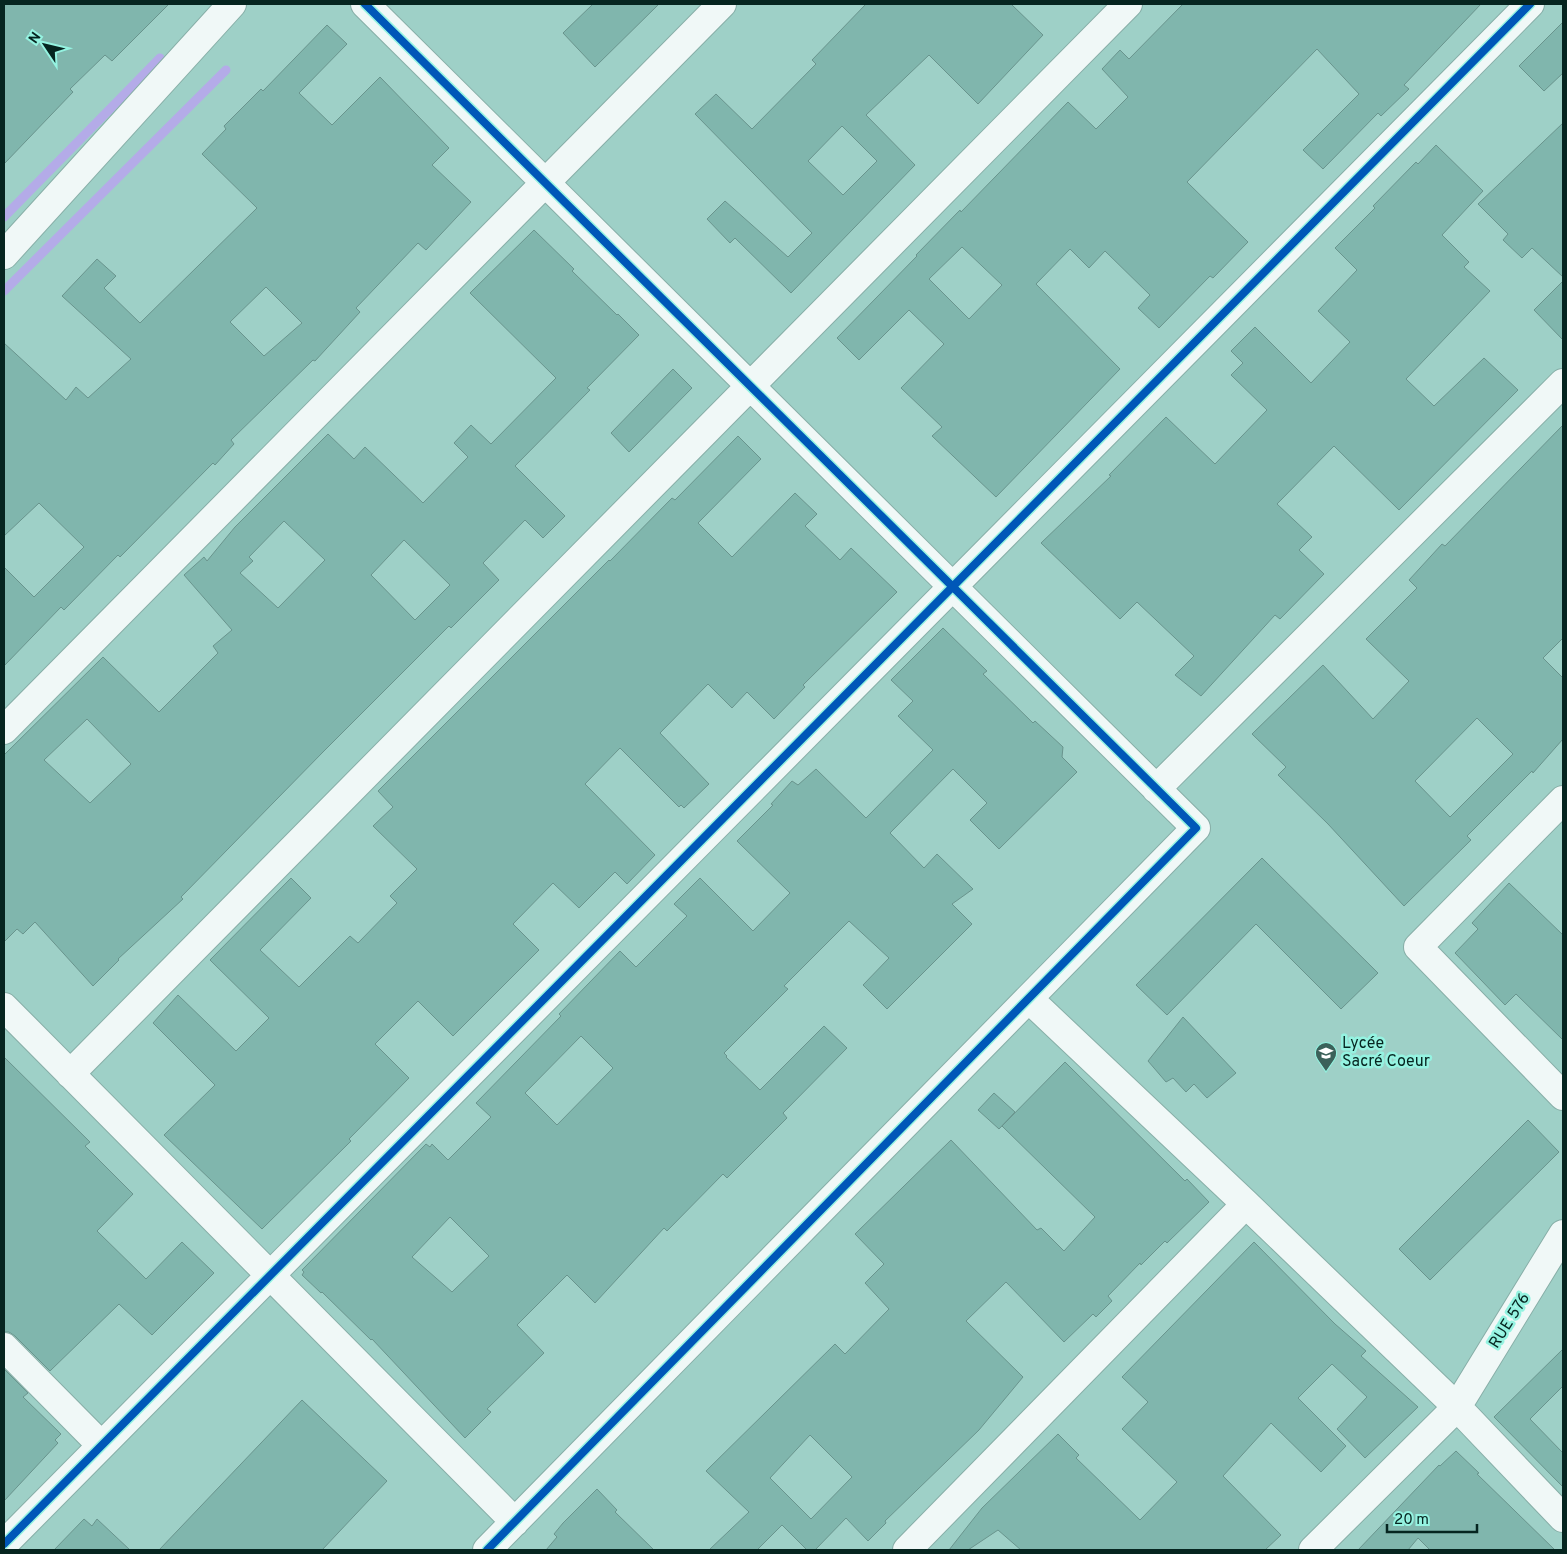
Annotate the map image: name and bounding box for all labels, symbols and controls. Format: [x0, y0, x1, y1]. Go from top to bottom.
north arrow [20, 20, 70, 70]
text: N [26, 29, 45, 47]
place label: Lycée Sacré Coeur [1342, 1034, 1430, 1072]
school or university icon: Lycée Sacré Coeur [1314, 1041, 1338, 1072]
street label: RUE 576 [1485, 1290, 1535, 1352]
scale bar [1387, 1502, 1477, 1534]
text: 20 m [1394, 1511, 1429, 1530]

